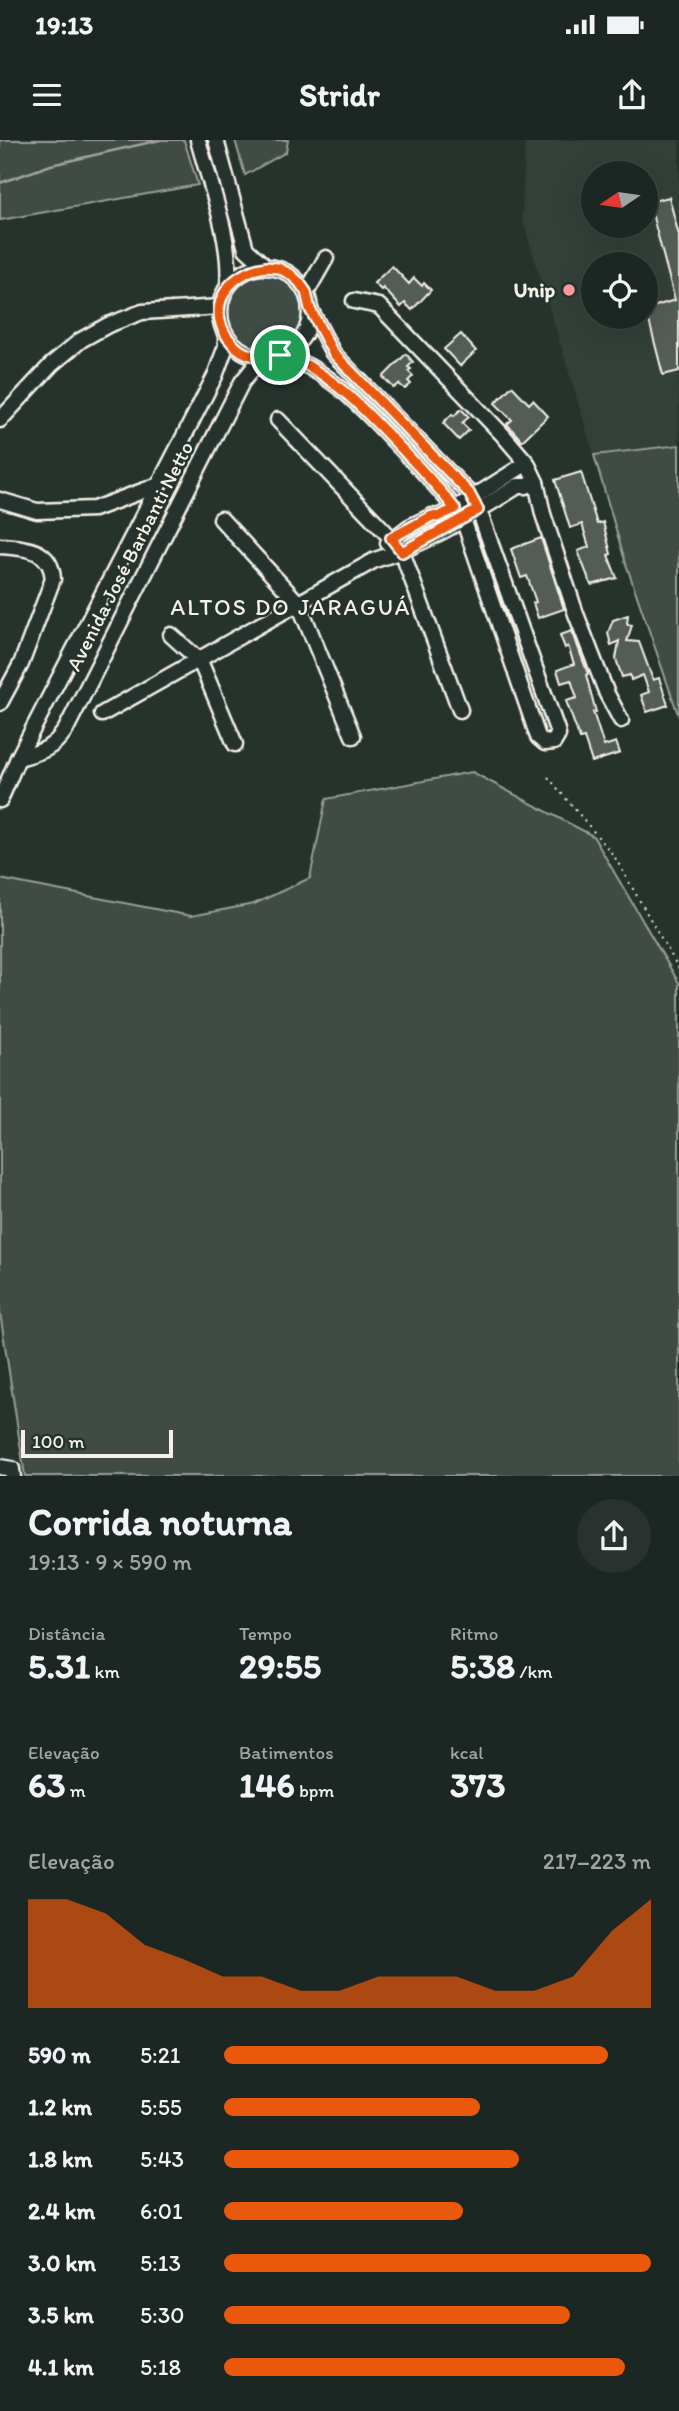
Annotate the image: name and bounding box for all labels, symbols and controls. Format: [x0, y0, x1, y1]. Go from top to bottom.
text: 19:13 [35, 9, 93, 41]
icon: menu [28, 76, 66, 114]
text: Stridr [299, 76, 380, 114]
icon: share [613, 76, 651, 114]
north arrow [581, 161, 658, 238]
map controls [581, 161, 658, 329]
button: locate [581, 252, 658, 329]
place label: Unip [513, 277, 555, 303]
marker: Unip [561, 282, 577, 298]
pin [250, 325, 310, 385]
icon: arrive [261, 336, 299, 374]
street label: Avenida José Barbanti Netto [61, 437, 198, 675]
district label: ALTOS DO JARAGUÁ [171, 593, 411, 621]
scale bar [21, 1428, 173, 1459]
text: 100 m [32, 1430, 84, 1453]
text: Corrida noturna [28, 1499, 292, 1545]
button: share [577, 1499, 651, 1573]
text: 19:13 · 9 × 590 m [28, 1548, 192, 1576]
text: Distância [28, 1622, 105, 1645]
text: Tempo [239, 1622, 292, 1645]
text: Ritmo [450, 1622, 498, 1645]
text: 5.31 [28, 1645, 90, 1687]
text: 29:55 [239, 1645, 321, 1687]
text: 5:38 [450, 1645, 515, 1687]
text: km [90, 1660, 120, 1683]
text: /km [515, 1660, 553, 1683]
text: Elevação [28, 1741, 100, 1764]
text: Batimentos [239, 1741, 334, 1764]
text: kcal [450, 1741, 484, 1764]
text: 63 [28, 1764, 66, 1806]
text: 146 [239, 1764, 295, 1806]
text: 373 [450, 1764, 506, 1806]
text: m [66, 1779, 86, 1802]
text: bpm [295, 1779, 334, 1802]
text: Elevação [28, 1847, 115, 1875]
text: 217–223 m [543, 1847, 651, 1875]
text: 590 m [28, 2041, 91, 2069]
text: 5:21 [140, 2041, 180, 2069]
text: 1.2 km [28, 2093, 92, 2121]
text: 5:55 [140, 2093, 182, 2121]
text: 1.8 km [28, 2145, 93, 2173]
text: 5:43 [140, 2145, 184, 2173]
text: 2.4 km [28, 2197, 95, 2225]
text: 6:01 [140, 2197, 183, 2225]
text: 3.0 km [28, 2249, 96, 2277]
text: 5:13 [140, 2249, 181, 2277]
text: 3.5 km [28, 2301, 94, 2329]
text: 5:30 [140, 2301, 184, 2329]
text: 4.1 km [28, 2353, 94, 2381]
text: 5:18 [140, 2353, 181, 2381]

